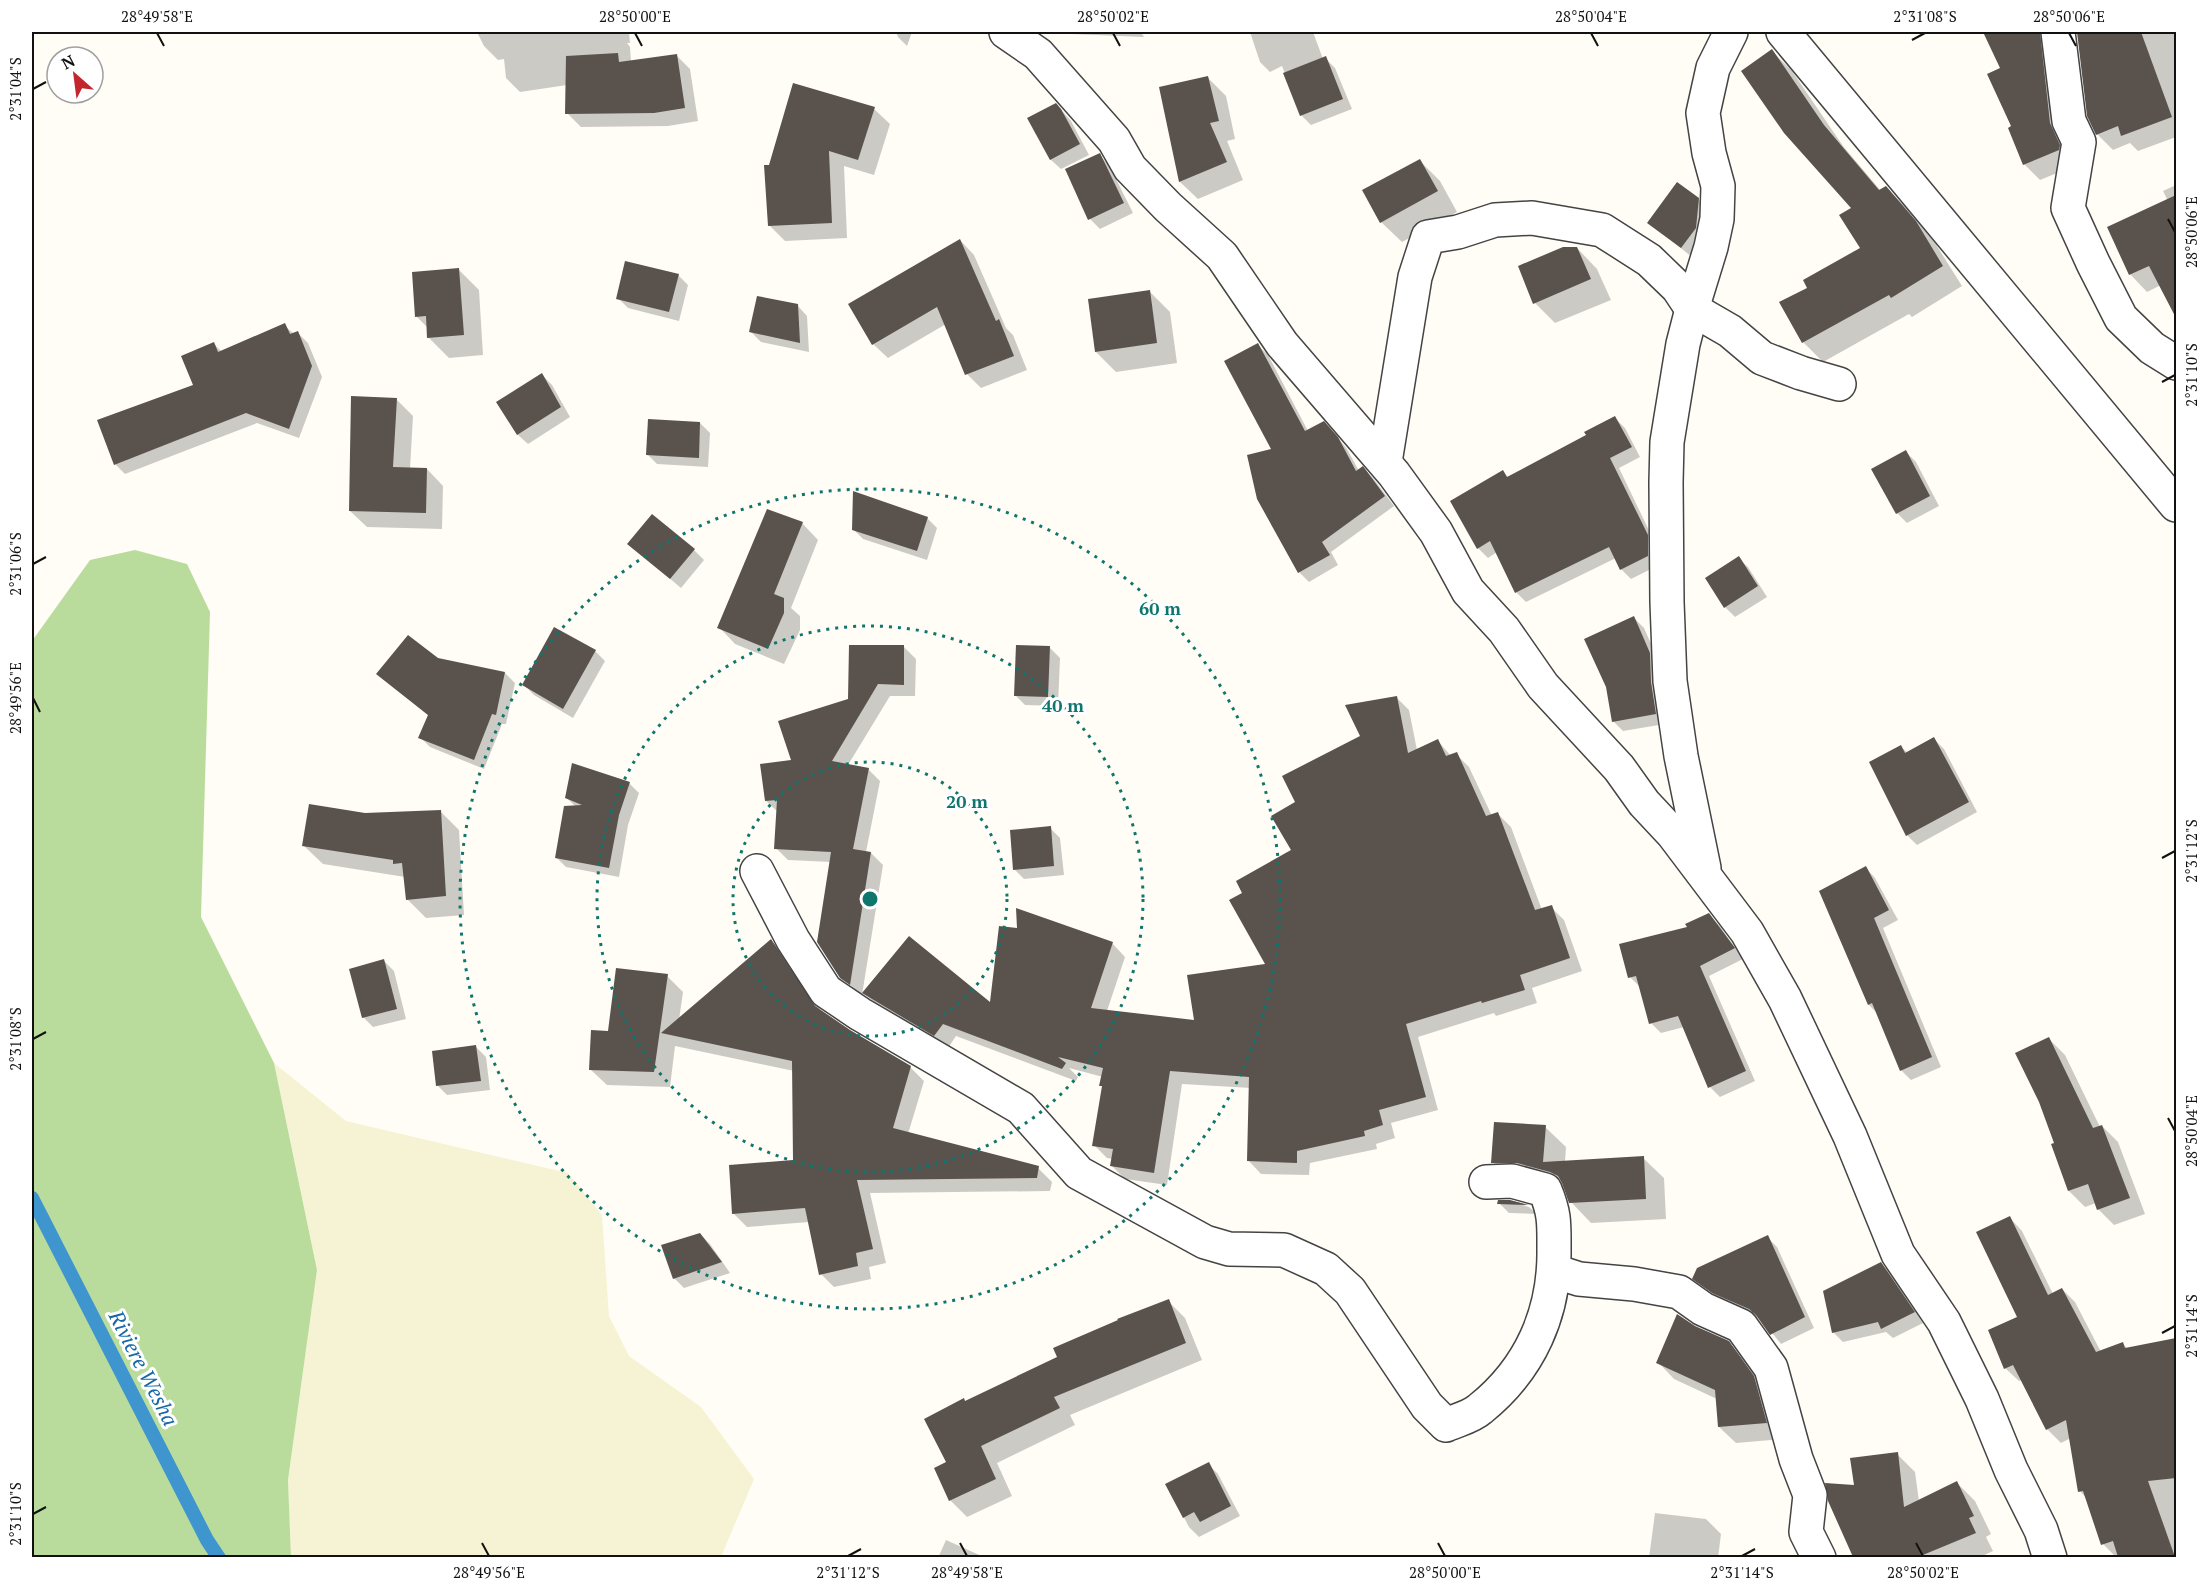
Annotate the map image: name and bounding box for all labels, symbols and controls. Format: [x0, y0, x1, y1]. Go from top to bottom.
text: 28°49'58"E [121, 6, 193, 26]
text: 28°50'00"E [599, 6, 671, 26]
text: 28°50'02"E [1077, 6, 1149, 26]
text: 28°50'04"E [1555, 6, 1627, 26]
text: 2°31'08"S [1893, 6, 1957, 26]
text: 28°50'06"E [2033, 6, 2105, 26]
north arrow [45, 45, 105, 105]
text: N [57, 49, 78, 74]
text: 2°31'04"S [5, 57, 25, 121]
text: 28°50'06"E [2181, 196, 2201, 268]
text: 2°31'10"S [2181, 343, 2201, 407]
text: 2°31'06"S [5, 532, 25, 596]
text: 60 m [1139, 596, 1181, 620]
text: 28°49'56"E [5, 662, 25, 734]
text: 40 m [1042, 693, 1084, 717]
text: 20 m [946, 789, 988, 813]
text: 2°31'12"S [2181, 819, 2201, 883]
centre of rings [860, 889, 880, 909]
text: 2°31'08"S [5, 1007, 25, 1071]
text: 28°50'04"E [2181, 1095, 2201, 1167]
text: 2°31'14"S [2181, 1294, 2201, 1358]
water label: Riviere Wesha [102, 1305, 185, 1430]
text: 2°31'10"S [5, 1482, 25, 1546]
text: 28°49'56"E [453, 1562, 525, 1582]
text: 2°31'12"S [816, 1562, 880, 1582]
text: 28°49'58"E [931, 1562, 1003, 1582]
text: 28°50'00"E [1409, 1562, 1481, 1582]
text: 2°31'14"S [1710, 1562, 1774, 1582]
text: 28°50'02"E [1887, 1562, 1959, 1582]

